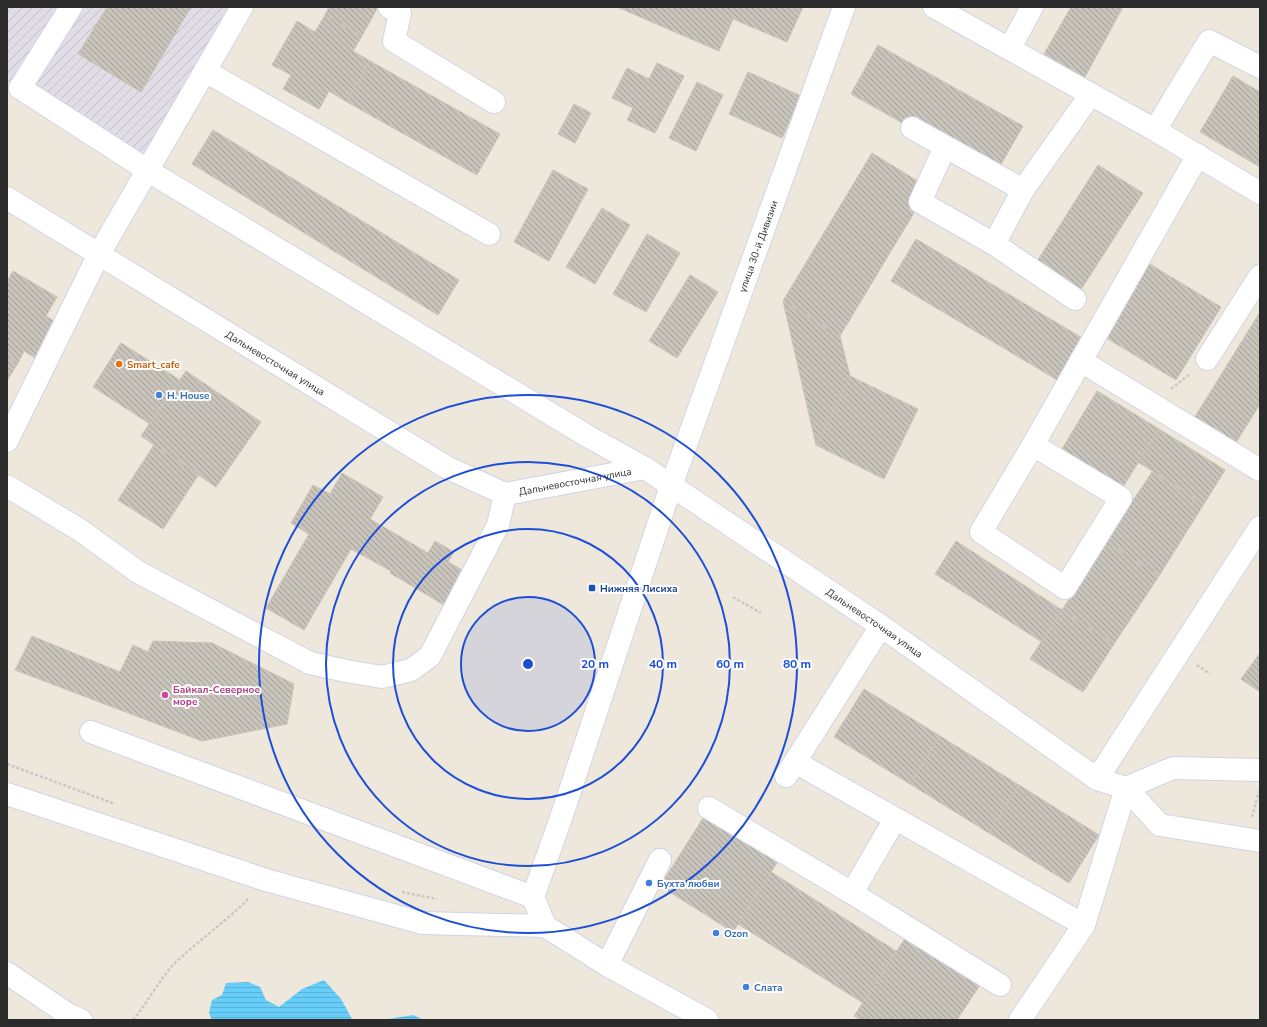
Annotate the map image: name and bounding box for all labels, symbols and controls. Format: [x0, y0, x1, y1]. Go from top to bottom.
street label: улица 30-й Дивизии [736, 198, 782, 294]
street label: Дальневосточная улица [223, 328, 327, 399]
place label: Smart_cafe [127, 358, 180, 372]
marker: Smart_cafe [114, 359, 124, 369]
place label: H. House [167, 389, 210, 403]
marker: H. House [154, 390, 164, 400]
street label: Дальневосточная улица [518, 465, 633, 499]
place label: Нижняя Лисиха [600, 582, 678, 596]
marker: Нижняя Лисиха [587, 583, 597, 593]
street label: Дальневосточная улица [823, 585, 925, 661]
text: 20 m [581, 656, 609, 672]
text: 40 m [649, 656, 677, 672]
text: 60 m [716, 656, 744, 672]
text: 80 m [783, 656, 811, 672]
centre of rings [521, 657, 535, 671]
place label: Байкал-Северное море [173, 683, 260, 709]
marker: Байкал-Северное море [160, 690, 170, 700]
place label: Бухта любви [657, 877, 719, 891]
marker: Бухта любви [644, 878, 654, 888]
place label: Ozon [724, 927, 748, 941]
marker: Ozon [711, 928, 721, 938]
place label: Слата [754, 981, 783, 995]
marker: Слата [741, 982, 751, 992]

